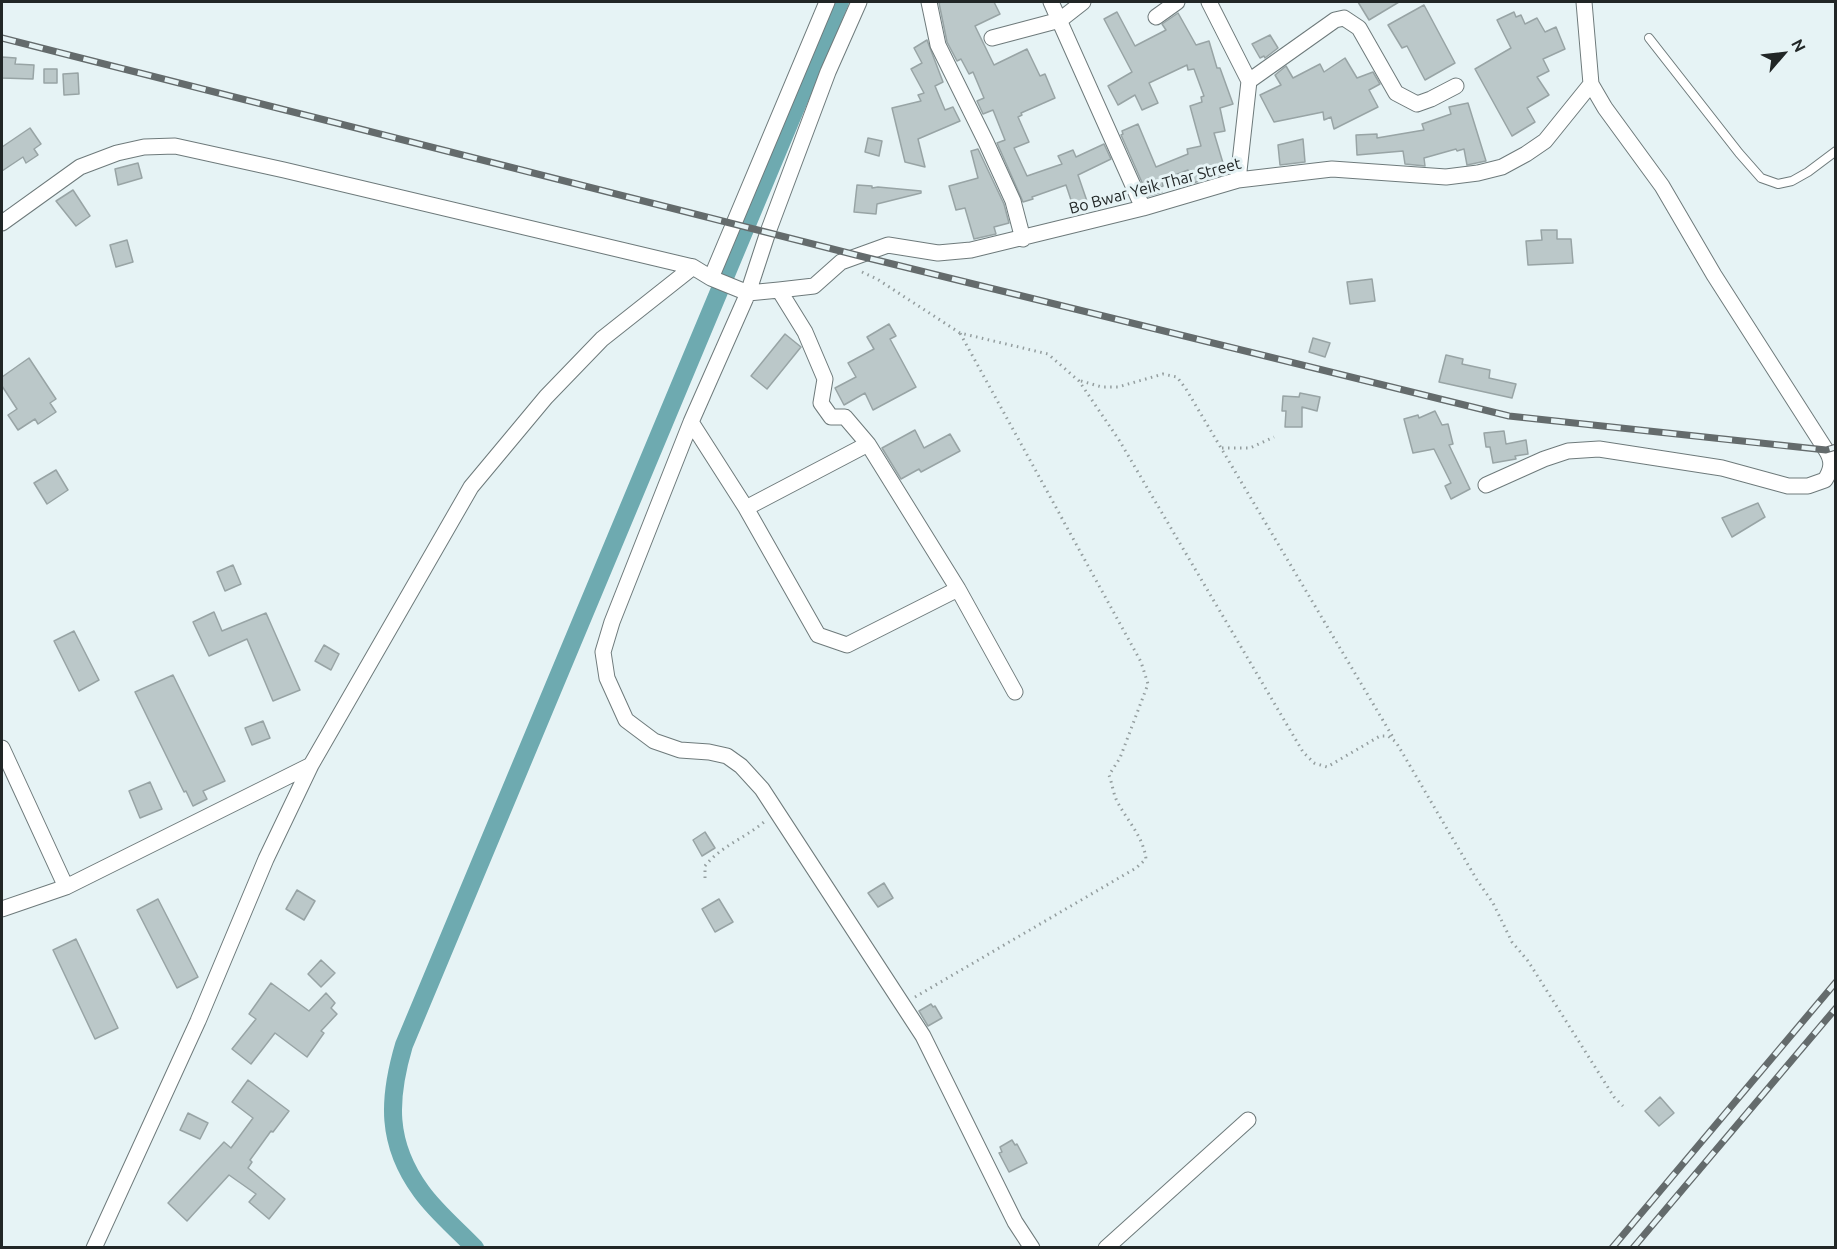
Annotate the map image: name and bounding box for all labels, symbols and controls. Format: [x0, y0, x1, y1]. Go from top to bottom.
north arrow [1753, 24, 1813, 84]
text: N [1788, 36, 1810, 55]
street label: Bo Bwar Yeik Thar Street [1067, 154, 1243, 218]

